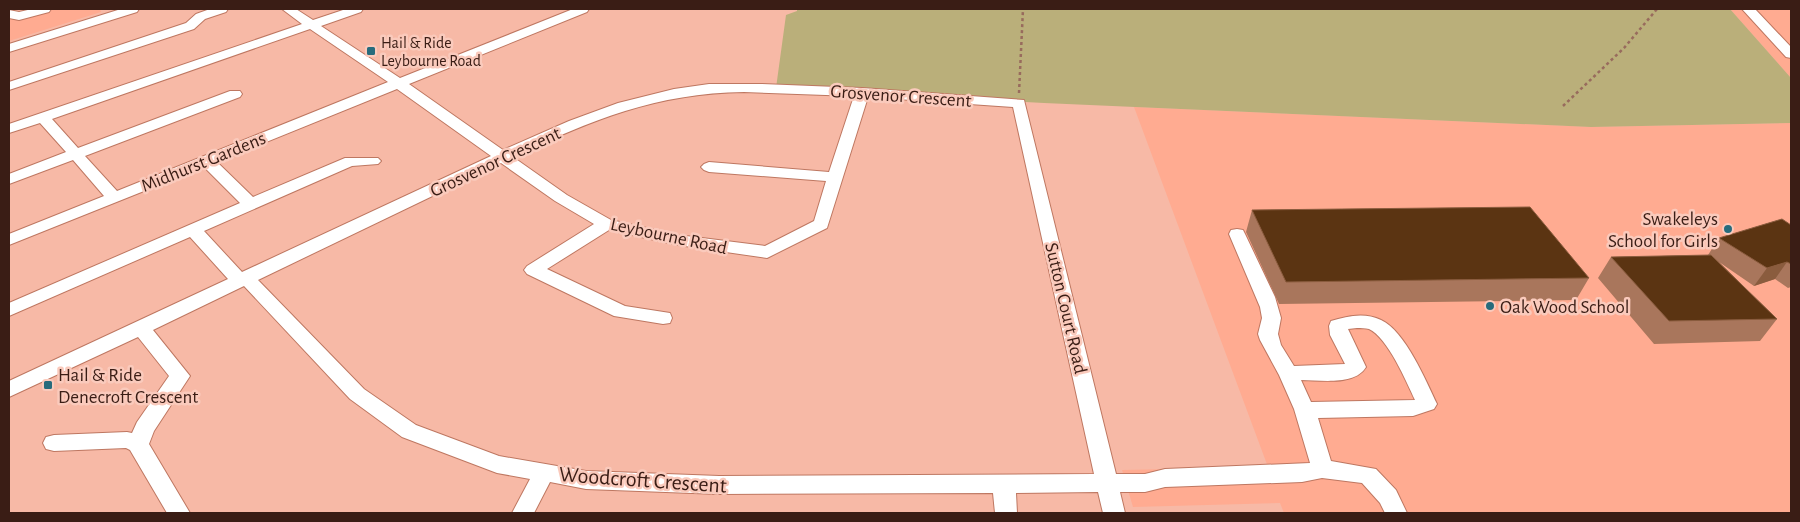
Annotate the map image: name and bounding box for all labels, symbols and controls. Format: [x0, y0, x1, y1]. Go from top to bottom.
place label: Hail & Ride Leybourne Road [381, 35, 481, 70]
marker: Hail & Ride Leybourne Road [365, 45, 377, 57]
street label: Grosvenor Crescent [830, 82, 972, 111]
street label: Grosvenor Crescent [427, 124, 564, 201]
street label: Midhurst Gardens [139, 129, 269, 196]
place label: Swakeleys School for Girls [1608, 210, 1718, 251]
street label: Leybourne Road [609, 215, 729, 258]
marker: Swakeleys School for Girls [1722, 223, 1734, 235]
street label: Sutton Court Road [1041, 241, 1090, 376]
place label: Oak Wood School [1500, 298, 1630, 317]
marker: Oak Wood School [1484, 300, 1496, 312]
place label: Hail & Ride Denecroft Crescent [58, 366, 198, 407]
marker: Hail & Ride Denecroft Crescent [42, 379, 54, 391]
street label: Woodcroft Crescent [558, 463, 728, 497]

